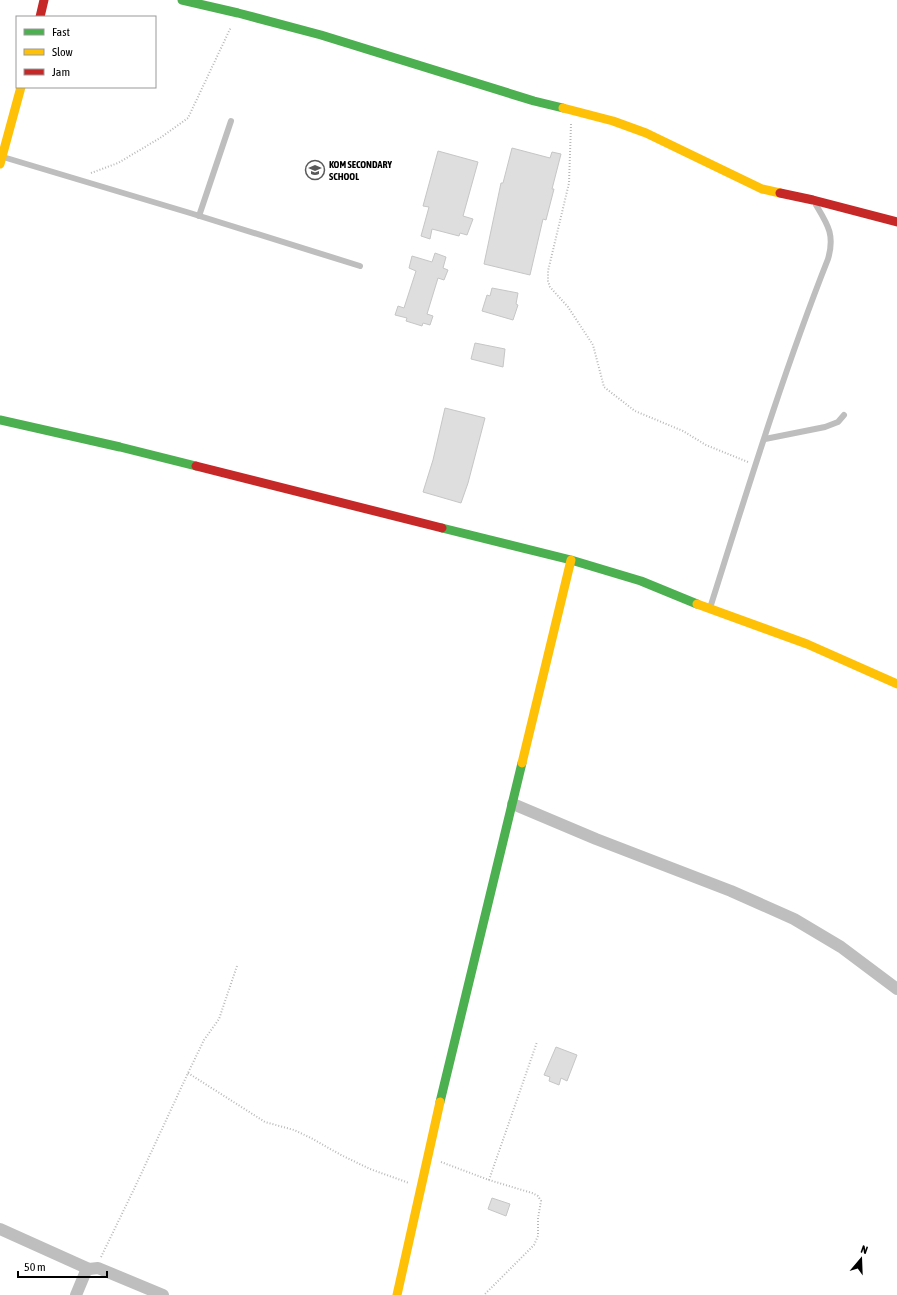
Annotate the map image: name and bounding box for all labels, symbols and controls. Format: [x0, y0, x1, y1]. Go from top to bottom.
legend [16, 16, 156, 88]
text: Fast [52, 25, 70, 39]
text: Slow [52, 45, 73, 59]
text: Jam [52, 65, 70, 79]
school or university icon: KOM SECONDARY SCHOOL [304, 159, 326, 181]
place label: KOM SECONDARY SCHOOL [329, 159, 392, 182]
north arrow [841, 1239, 881, 1279]
text: N [859, 1243, 869, 1256]
scale bar [18, 1253, 107, 1279]
text: 50 m [24, 1260, 46, 1274]

